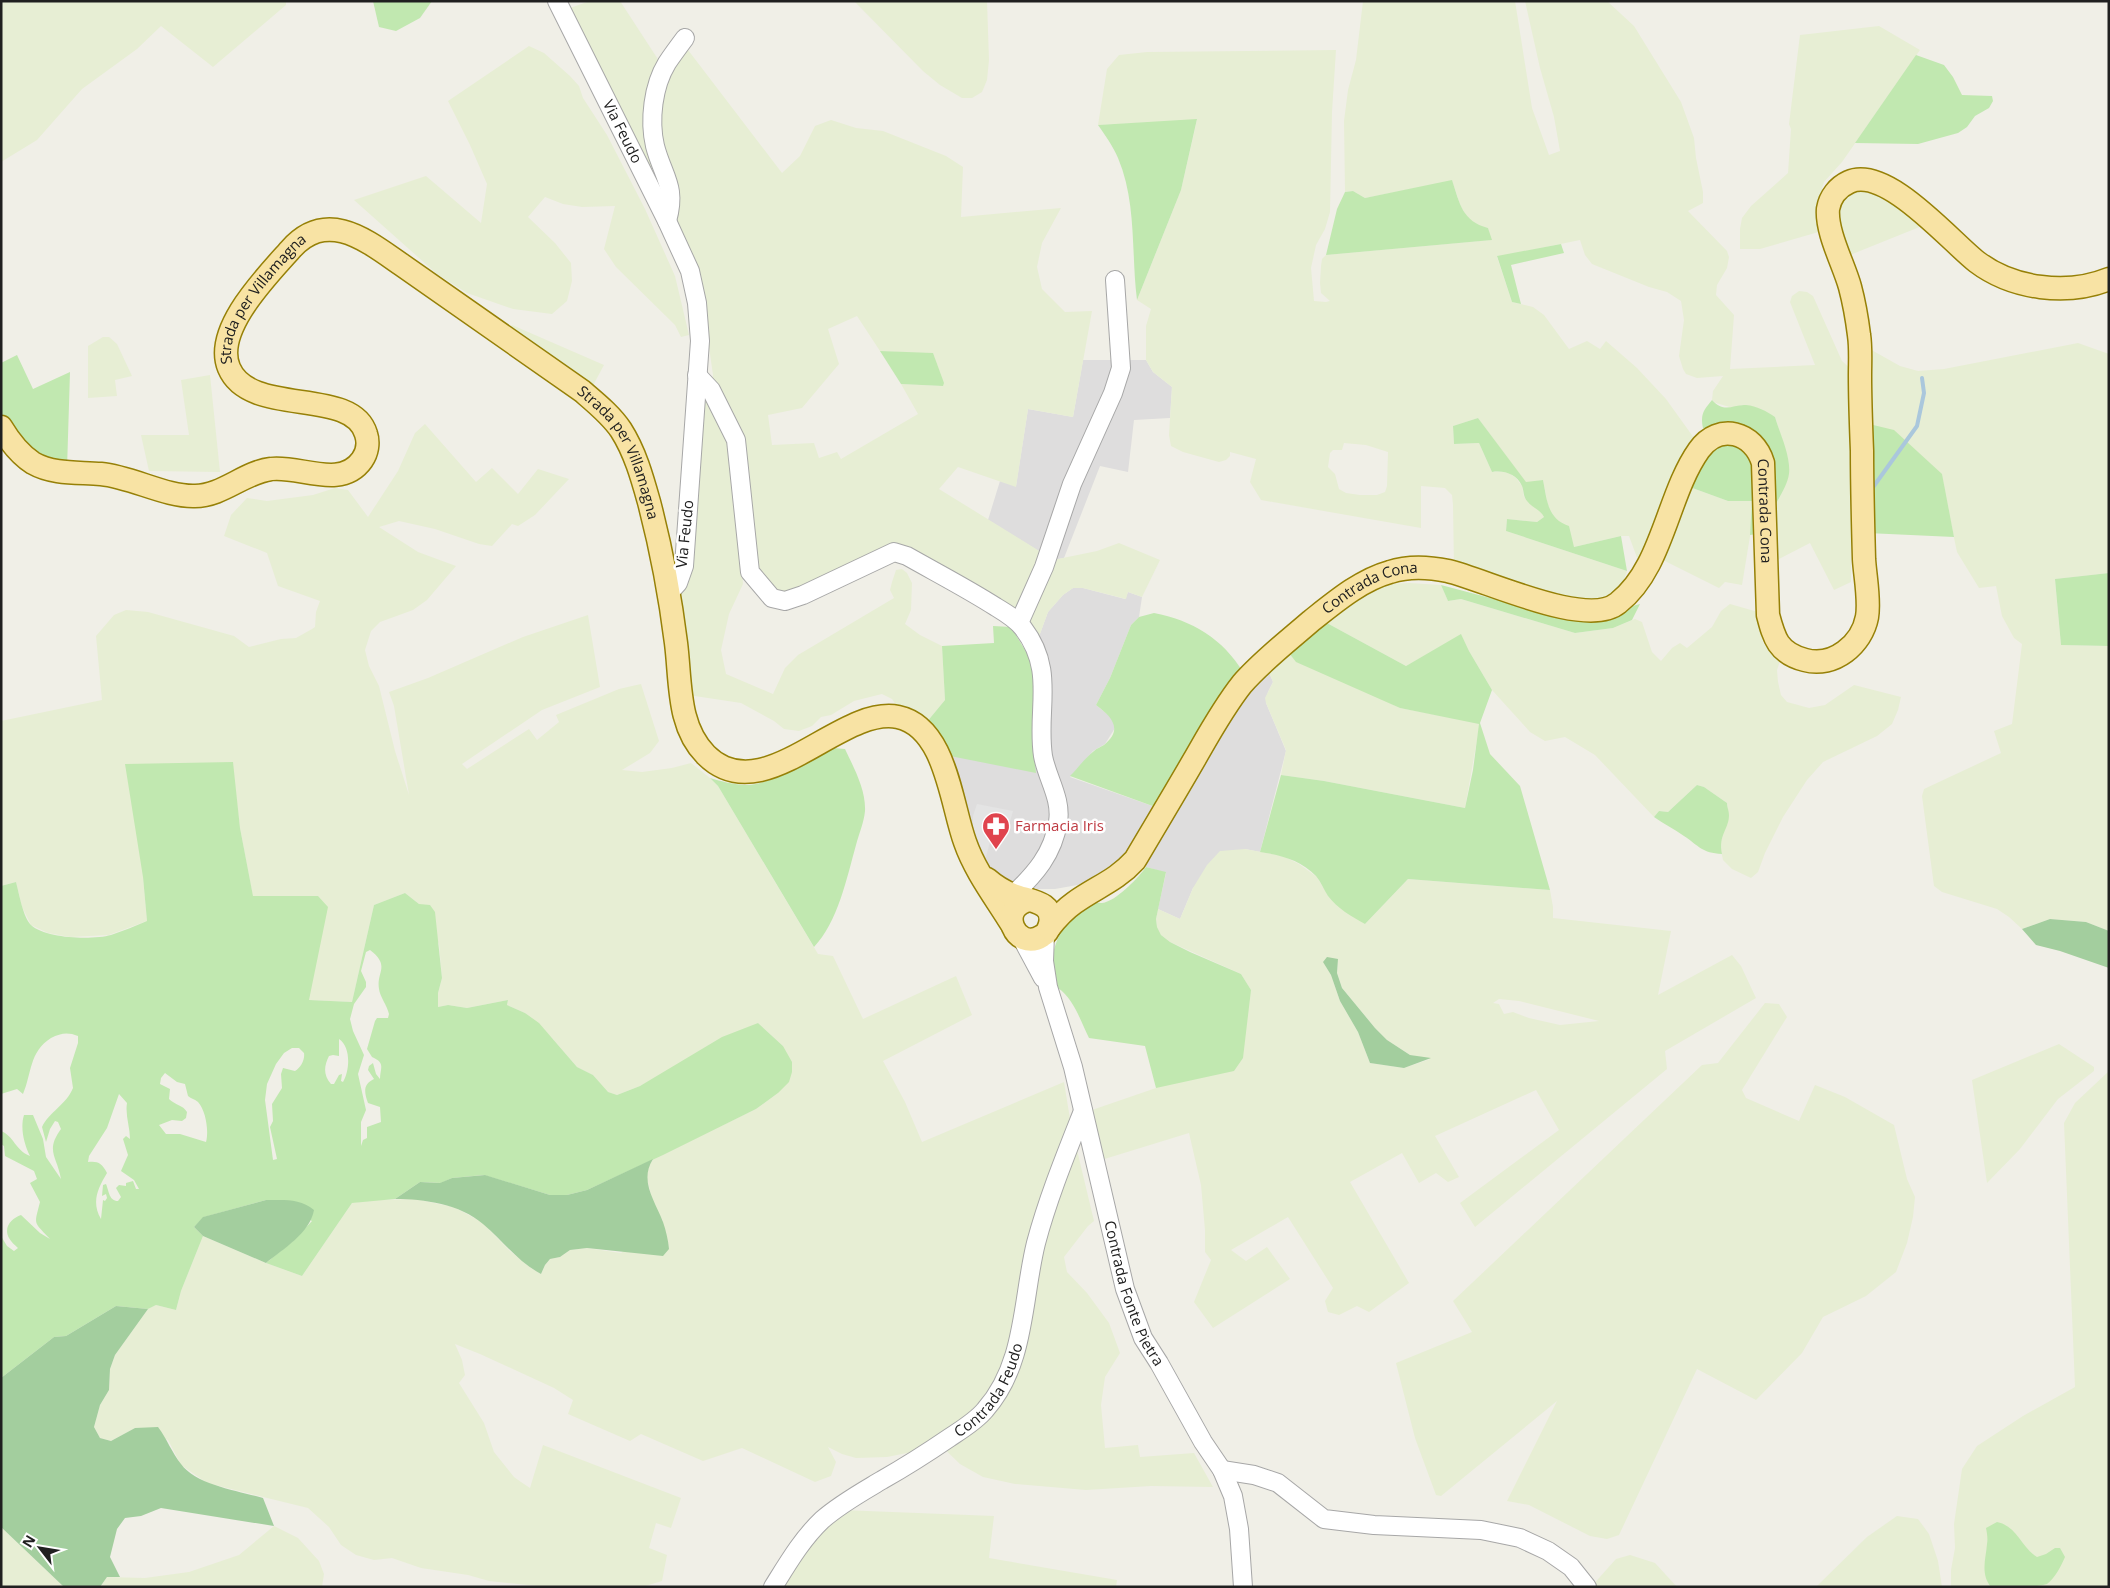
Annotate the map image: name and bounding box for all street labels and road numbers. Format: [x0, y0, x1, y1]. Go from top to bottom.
street label: Via Feudo [599, 96, 647, 166]
street label: Strada per Villamagna [215, 228, 310, 366]
street label: Strada per Villamagna [574, 381, 664, 521]
street label: Contrada Cona [1754, 458, 1777, 564]
street label: Via Feudo [670, 499, 698, 569]
street label: Contrada Cona [1317, 557, 1418, 618]
street label: Contrada Fonte Pietra [1100, 1218, 1169, 1369]
street label: Contrada Feudo [950, 1341, 1026, 1441]

